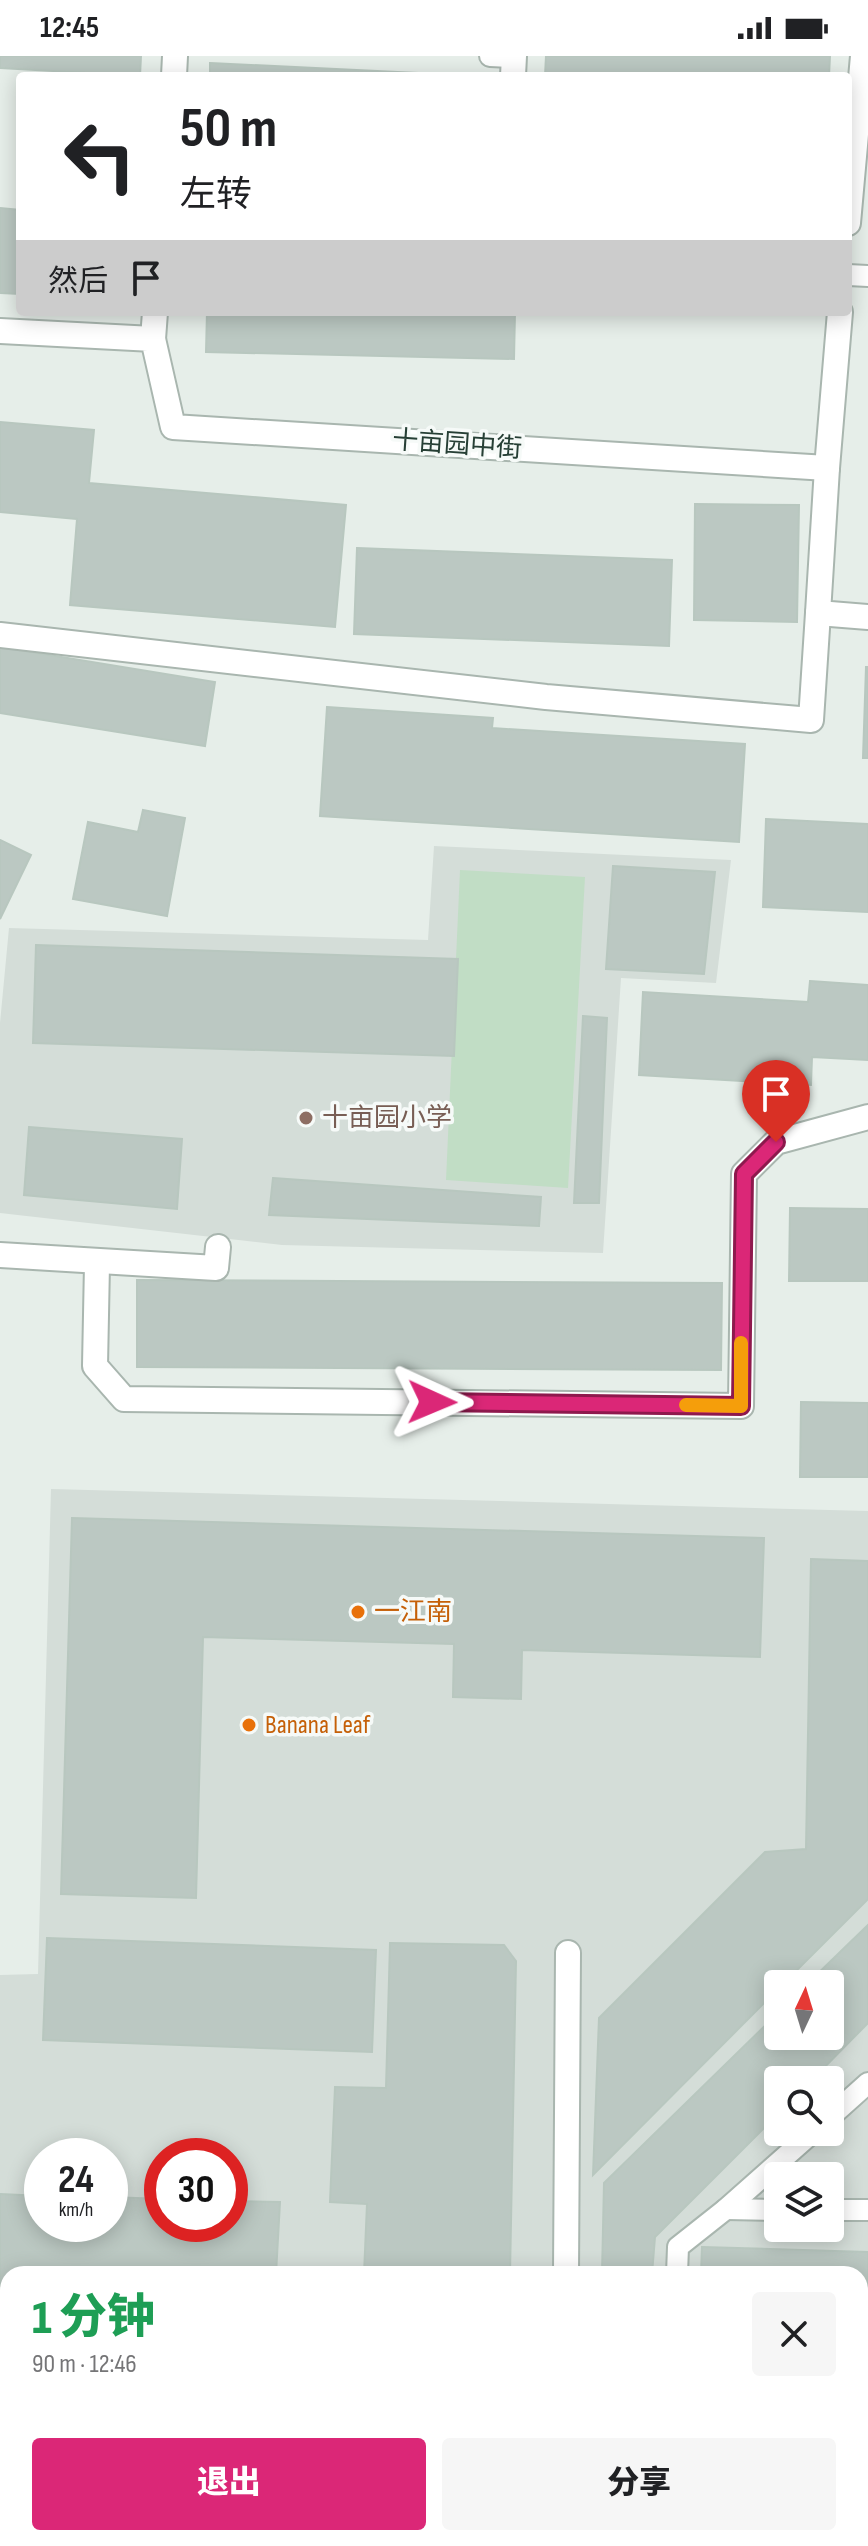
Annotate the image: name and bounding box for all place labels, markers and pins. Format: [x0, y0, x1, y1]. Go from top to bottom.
pin [742, 1060, 810, 1142]
place label: 十亩园小学 [322, 1103, 452, 1134]
marker: 十亩园小学 [297, 1109, 315, 1127]
place label: 一江南 [374, 1597, 452, 1628]
marker: 一江南 [349, 1603, 367, 1621]
place label: Banana Leaf [265, 1710, 371, 1741]
marker: Banana Leaf [240, 1716, 258, 1734]

